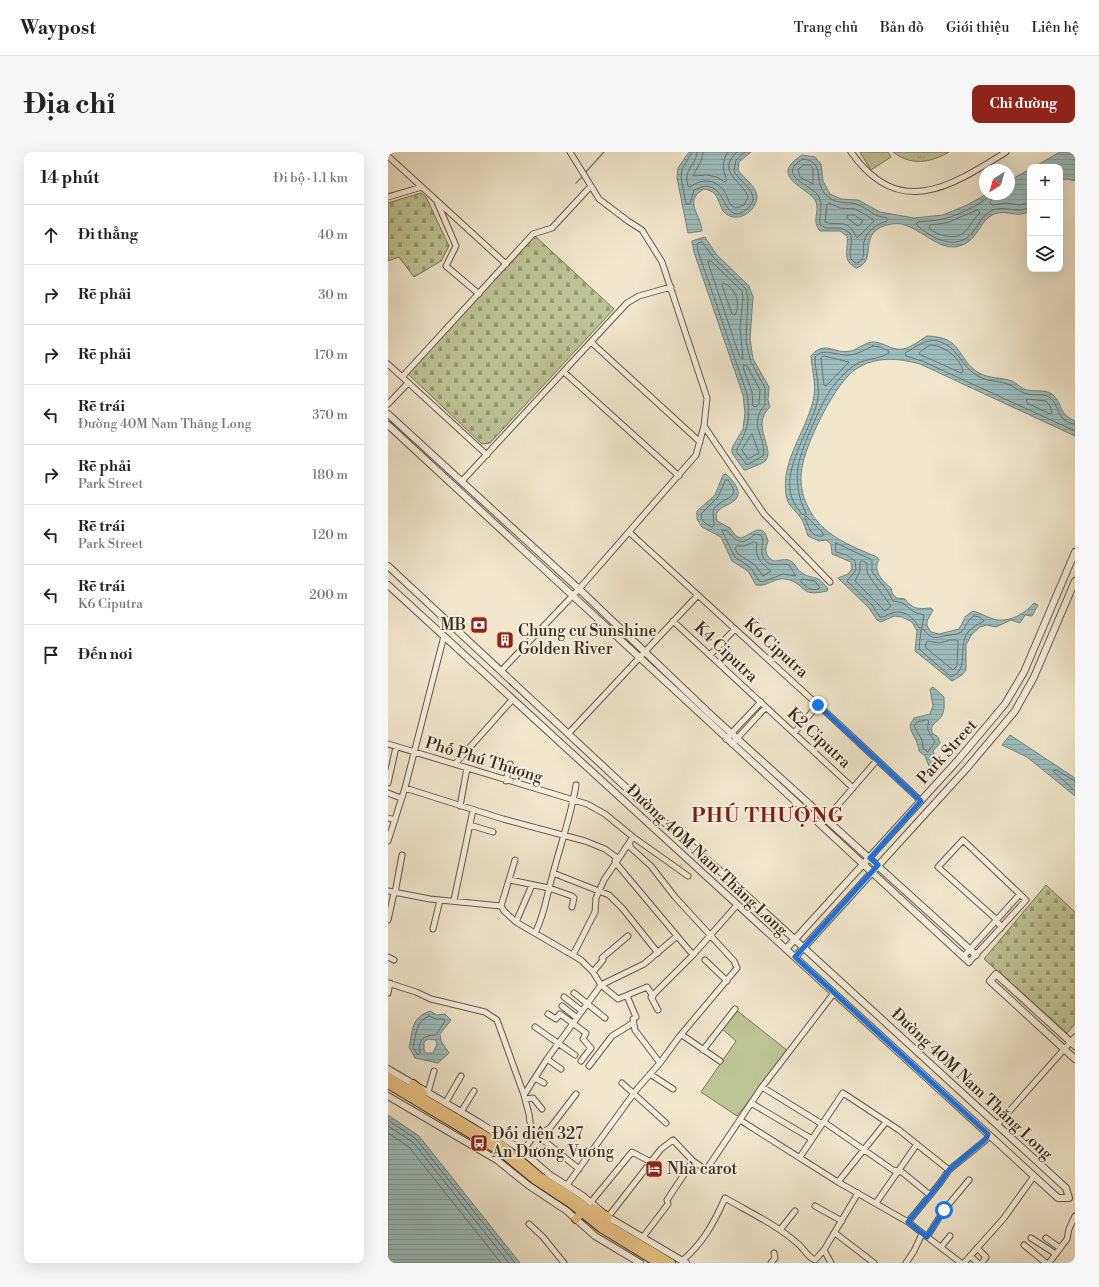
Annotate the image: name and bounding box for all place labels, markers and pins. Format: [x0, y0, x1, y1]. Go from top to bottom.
place label: MB [441, 615, 466, 635]
bank icon: MB [469, 615, 489, 635]
place label: Chung cư Sunshine Golden River [518, 621, 657, 659]
building icon: Chung cư Sunshine Golden River [495, 630, 515, 650]
place label: Đối diện 327 An Dương Vương [491, 1124, 615, 1162]
bus stop icon: Đối diện 327 An Dương Vương [469, 1133, 489, 1153]
hotel icon: Nhà carot [644, 1159, 664, 1179]
place label: Nhà carot [667, 1159, 738, 1179]

